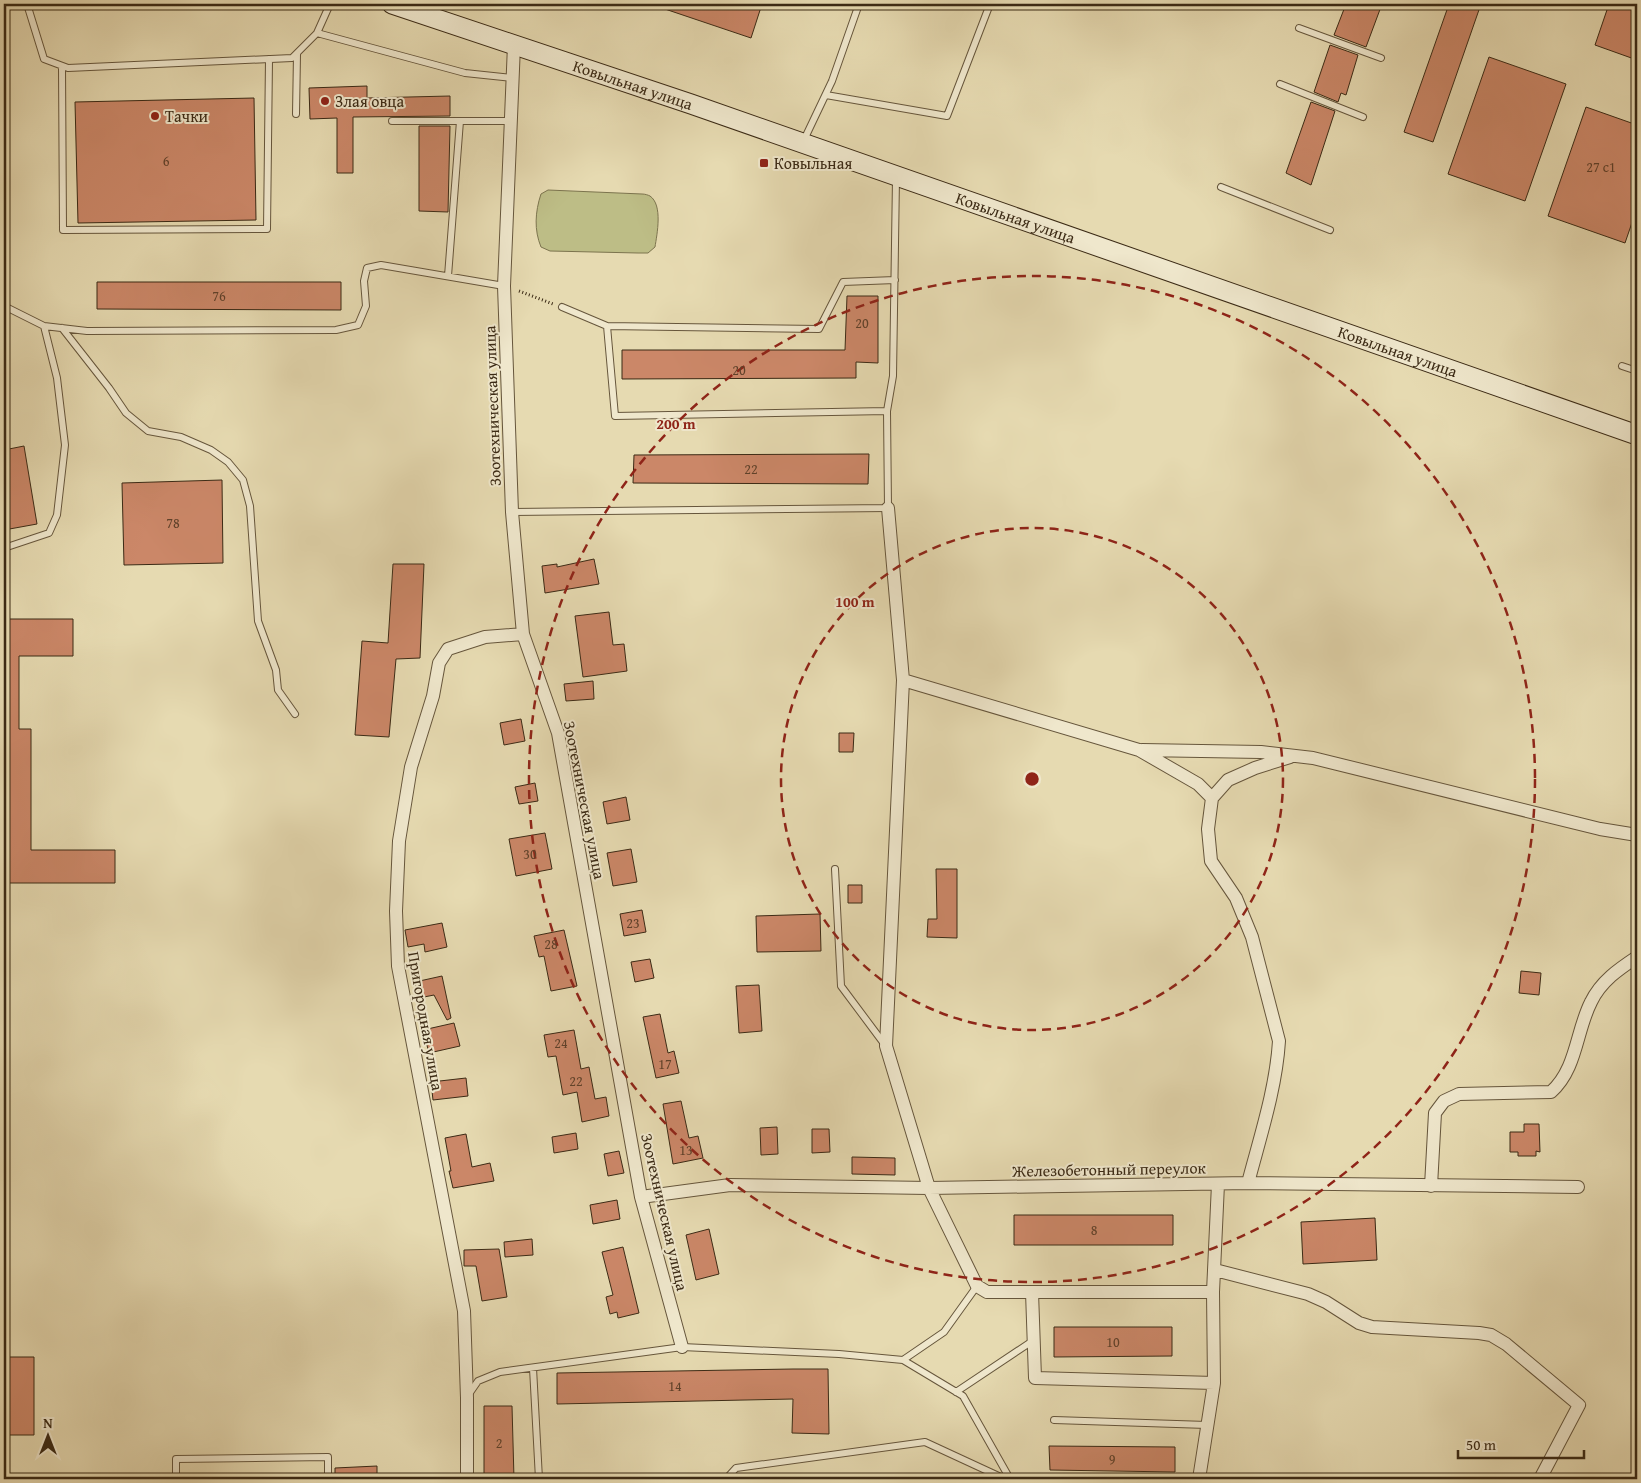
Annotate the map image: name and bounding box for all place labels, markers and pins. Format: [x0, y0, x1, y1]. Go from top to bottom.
place label: Злая овца [335, 89, 404, 113]
marker: Злая овца [319, 95, 331, 107]
place label: Тачки [165, 104, 209, 128]
marker: Тачки [149, 110, 161, 122]
place label: Ковыльная [774, 151, 852, 175]
marker: Ковыльная [758, 157, 770, 169]
centre of rings [1023, 770, 1041, 788]

